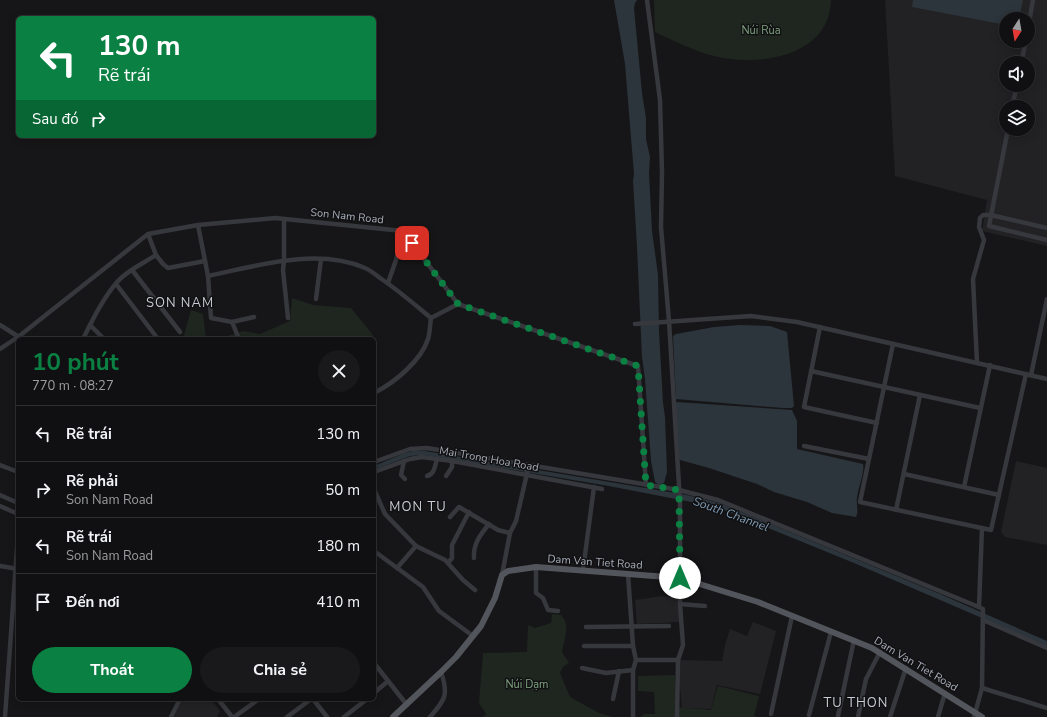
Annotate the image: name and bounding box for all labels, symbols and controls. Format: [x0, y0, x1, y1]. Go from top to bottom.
north arrow [999, 12, 1035, 48]
map controls [999, 12, 1035, 136]
park label: Núi Rùa [741, 23, 781, 38]
text: 130 m [98, 27, 181, 65]
icon: left [32, 32, 84, 84]
button: sound [999, 56, 1035, 92]
text: Rẽ trái [98, 63, 150, 87]
button: layers [999, 100, 1035, 136]
icon: right [87, 108, 109, 130]
text: Sau đó [32, 109, 79, 129]
street label: Son Nam Road [310, 205, 384, 227]
pin [395, 226, 429, 260]
icon: arrive [401, 232, 423, 254]
district label: SON NAM [146, 294, 214, 312]
text: 10 phút [32, 346, 119, 378]
button: close [318, 350, 360, 392]
text: 770 m · 08:27 [32, 377, 114, 395]
icon: left [32, 423, 54, 445]
text: Rẽ trái [66, 424, 112, 444]
text: 130 m [316, 424, 360, 444]
street label: Mai Trong Hoa Road [438, 443, 540, 475]
text: Rẽ phải [66, 471, 118, 491]
icon: right [32, 479, 54, 501]
text: 50 m [325, 480, 360, 500]
text: Son Nam Road [66, 491, 153, 509]
water label: South Channel [691, 493, 772, 535]
district label: MON TU [389, 498, 447, 516]
text: Rẽ trái [66, 527, 112, 547]
icon: left [32, 535, 54, 557]
text: 180 m [316, 536, 360, 556]
text: Son Nam Road [66, 547, 153, 565]
street label: Dam Van Tiet Road [547, 551, 643, 573]
position arrow [659, 557, 701, 599]
icon: arrive [32, 591, 54, 613]
text: Đến nơi [66, 592, 120, 612]
text: 410 m [316, 592, 360, 612]
street label: Dam Van Tiet Road [871, 633, 961, 695]
button: Thoát [32, 647, 192, 693]
button: Chia sẻ [200, 647, 360, 693]
park label: Núi Dạm [505, 677, 549, 692]
district label: TU THON [824, 694, 888, 712]

